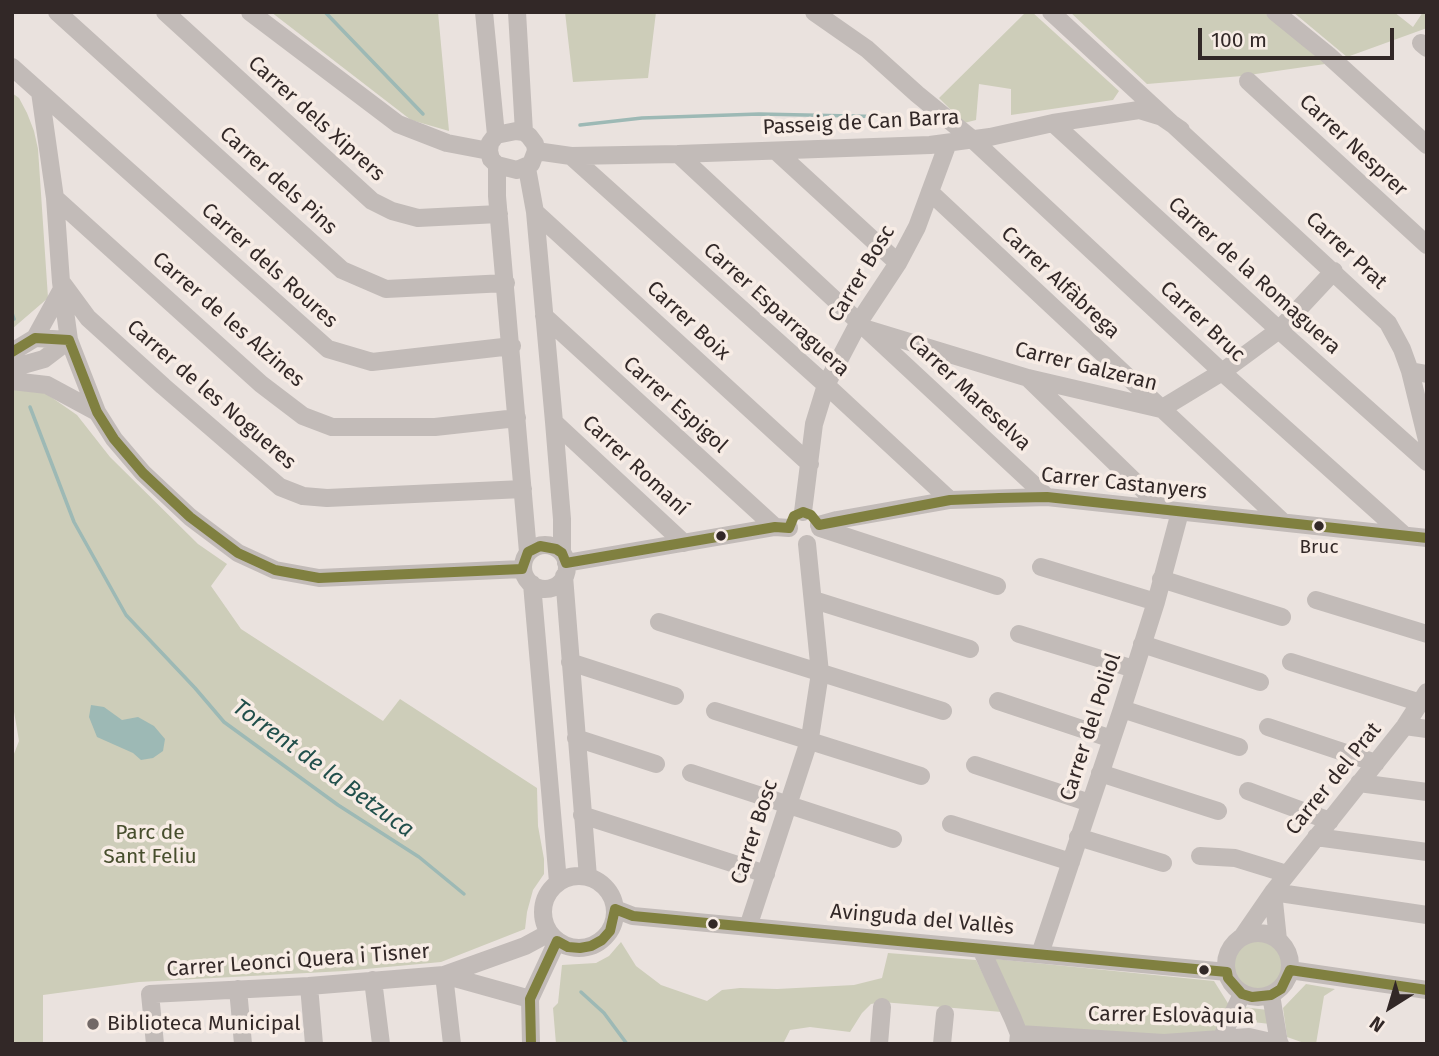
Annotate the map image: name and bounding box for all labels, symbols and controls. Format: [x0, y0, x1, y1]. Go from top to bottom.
scale bar [1201, 14, 1397, 58]
text: 100 m [1211, 27, 1267, 53]
street label: Carrer dels Xiprers [242, 51, 390, 187]
street label: Carrer Nesprer [1294, 89, 1412, 203]
street label: Passeig de Can Barra [762, 105, 960, 141]
street label: Carrer dels Pins [214, 122, 342, 240]
street label: Carrer de la Romaguera [1163, 192, 1345, 360]
street label: Carrer dels Roures [196, 198, 342, 334]
street label: Carrer Prat [1300, 207, 1392, 295]
street label: Carrer Bosc [823, 221, 901, 327]
street label: Carrer Alfàbrega [995, 222, 1125, 344]
street label: Carrer Esparraguera [698, 238, 854, 382]
street label: Carrer de les Alzines [147, 247, 309, 393]
street label: Carrer Boix [641, 276, 735, 366]
street label: Carrer Bruc [1154, 276, 1250, 368]
street label: Carrer de les Nogueres [121, 315, 301, 475]
street label: Carrer Mareselva [902, 330, 1036, 456]
street label: Carrer Galzeran [1012, 337, 1160, 397]
street label: Carrer Espigol [618, 351, 732, 459]
street label: Carrer Romaní [577, 410, 693, 522]
street label: Carrer Castanyers [1040, 463, 1208, 505]
marker: Bruc [1312, 519, 1326, 533]
unlabelled marker [714, 529, 728, 543]
place label: Bruc [1299, 537, 1339, 559]
street label: Carrer del Poliol [1055, 650, 1127, 804]
water label: Torrent de la Betzuca [227, 694, 419, 844]
street label: Carrer del Prat [1281, 718, 1387, 840]
street label: Carrer Bosc [726, 776, 784, 888]
park label: Parc de Sant Feliu [103, 820, 197, 870]
street label: Avinguda del Vallès [829, 899, 1015, 941]
unlabelled marker [706, 917, 720, 931]
street label: Carrer Leonci Quera i Tisner [166, 939, 430, 983]
unlabelled marker [1197, 963, 1211, 977]
north arrow [1355, 972, 1425, 1042]
street label: Carrer Eslovàquia [1088, 1002, 1254, 1030]
place label: Biblioteca Municipal [107, 1011, 300, 1037]
text: N [1365, 1011, 1389, 1037]
marker: Biblioteca Municipal [85, 1016, 101, 1032]

